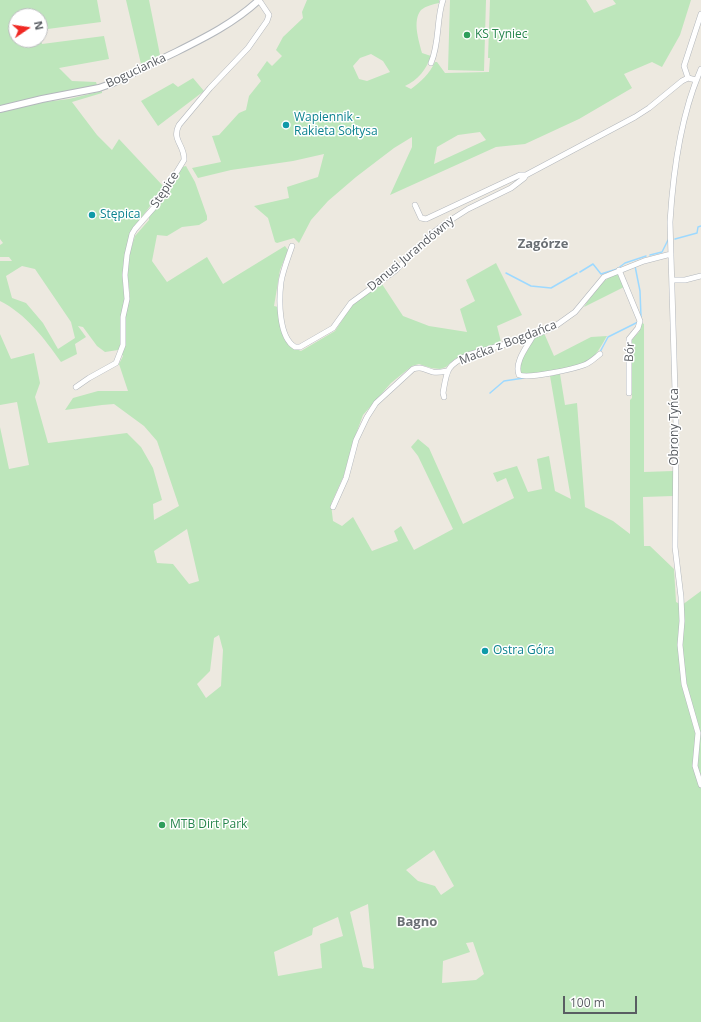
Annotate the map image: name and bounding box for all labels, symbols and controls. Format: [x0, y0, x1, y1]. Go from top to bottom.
north arrow [8, 8, 48, 48]
text: N [31, 19, 48, 31]
place label: KS Tyniec [475, 28, 528, 42]
marker: KS Tyniec [462, 30, 472, 40]
street label: Bogucianka [104, 51, 168, 91]
place label: Wapiennik - Rakieta Sołtysa [294, 111, 378, 139]
marker: Wapiennik - Rakieta Sołtysa [281, 120, 291, 130]
street label: Stępice [148, 169, 182, 211]
place label: Stępica [100, 208, 140, 222]
marker: Stępica [87, 210, 97, 220]
street label: Danusi Jurandówny [365, 214, 457, 294]
district label: Zagórze [518, 236, 568, 252]
street label: Maćka z Bogdańca [457, 318, 559, 368]
street label: Bór [622, 342, 638, 362]
street label: Obrony Tyńca [668, 388, 682, 466]
place label: Ostra Góra [493, 644, 555, 658]
marker: Ostra Góra [480, 646, 490, 656]
place label: MTB Dirt Park [170, 818, 247, 832]
marker: MTB Dirt Park [157, 820, 167, 830]
district label: Bagno [397, 914, 437, 930]
scale bar [565, 988, 639, 1014]
text: 100 m [570, 994, 605, 1011]

